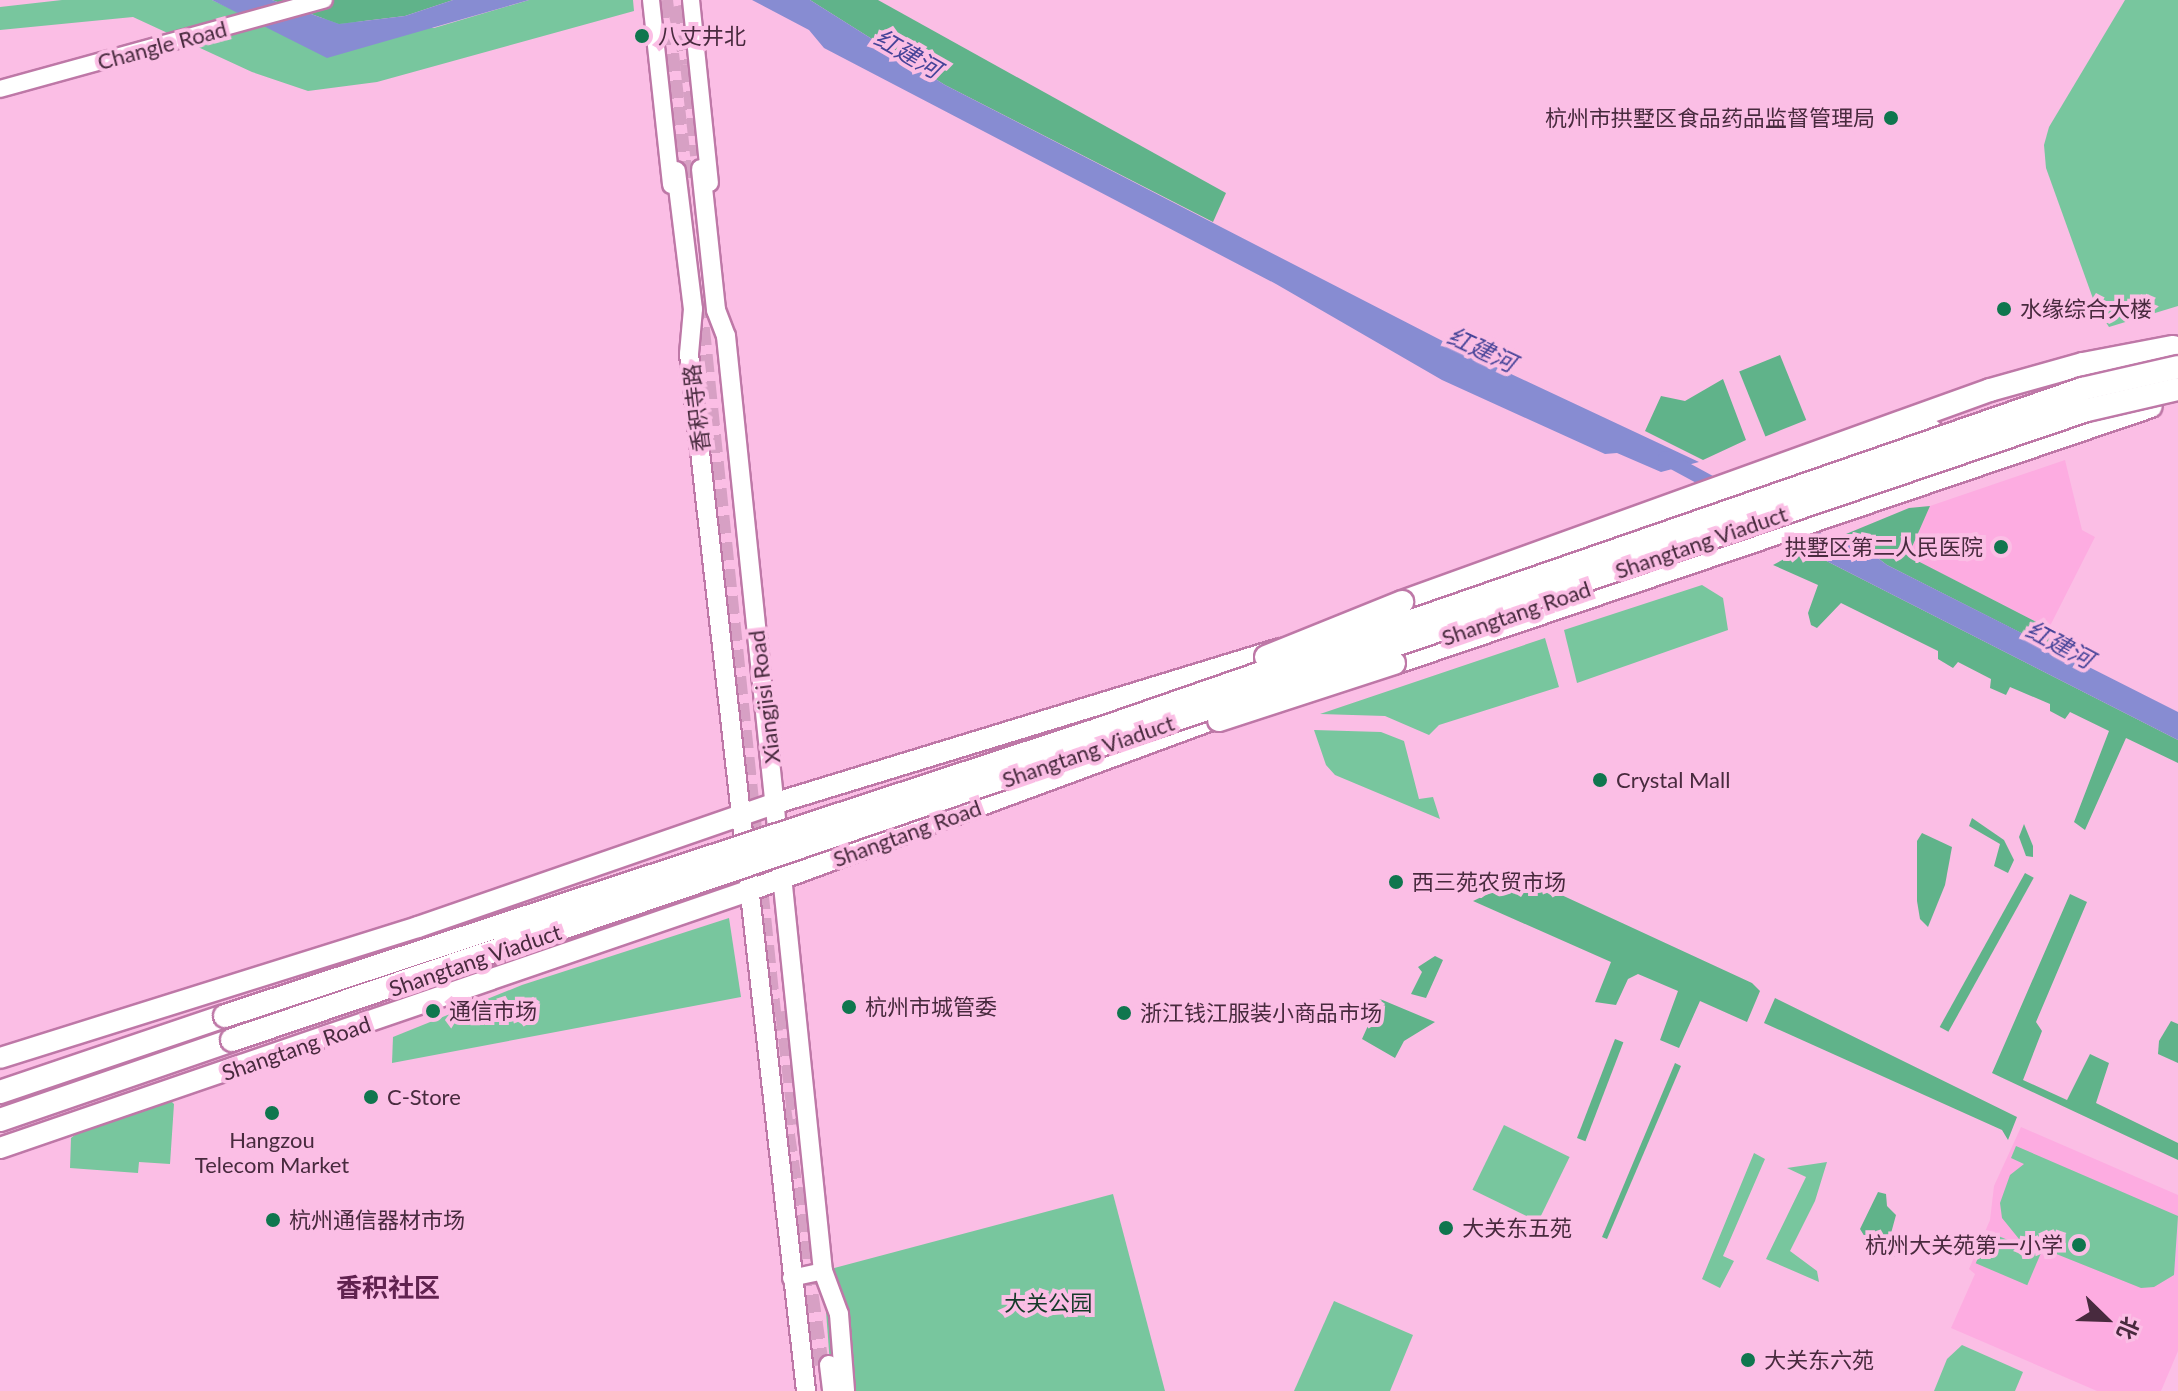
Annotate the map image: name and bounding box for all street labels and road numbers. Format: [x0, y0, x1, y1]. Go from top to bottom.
street label: Changle Road [94, 15, 230, 75]
street label: 香积寺路 [678, 363, 714, 453]
street label: Shangtang Viaduct [1611, 500, 1791, 584]
street label: Shangtang Road [1438, 575, 1594, 651]
street label: Xiangjisi Road [743, 629, 785, 765]
street label: Shangtang Viaduct [998, 709, 1178, 793]
street label: Shangtang Road [829, 794, 985, 872]
street label: Shangtang Viaduct [385, 918, 565, 1002]
street label: Shangtang Road [218, 1010, 374, 1086]

